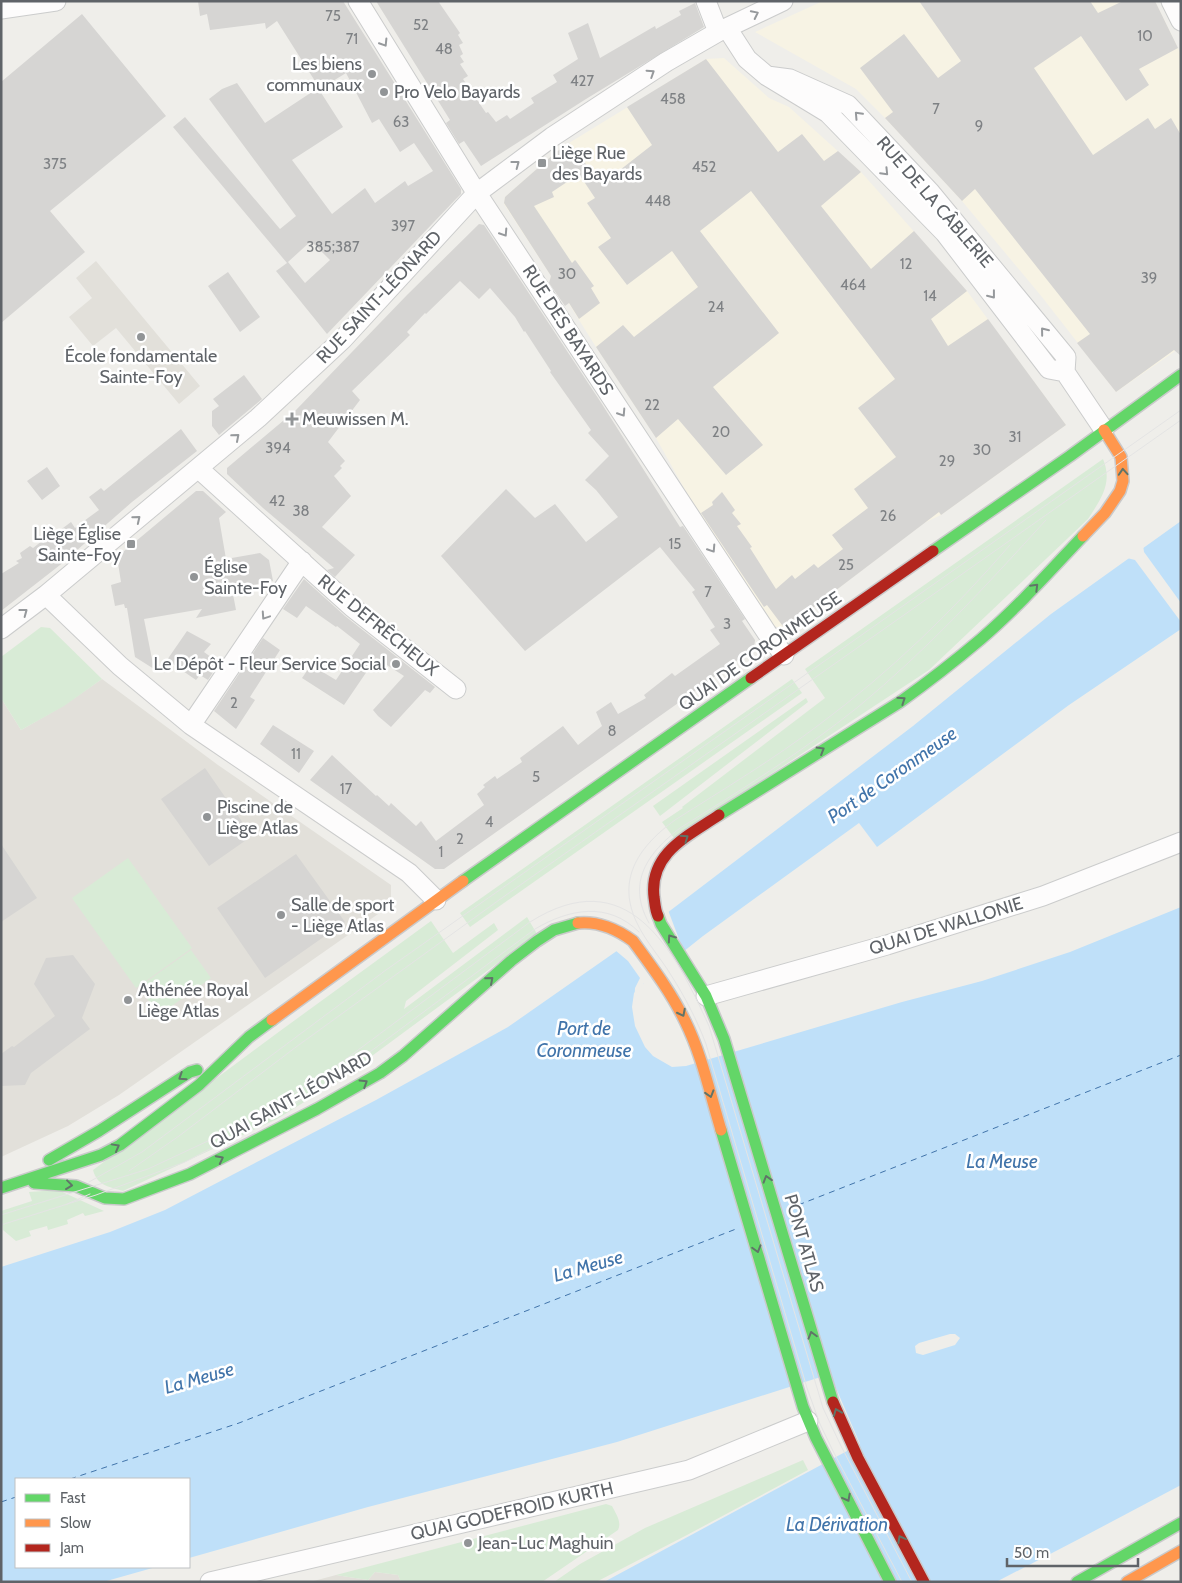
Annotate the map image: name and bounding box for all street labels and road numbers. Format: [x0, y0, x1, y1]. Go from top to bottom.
street label: RUE DE LA CÂBLERIE [872, 132, 998, 272]
street label: RUE SAINT-LÉONARD [312, 226, 446, 368]
street label: RUE DES BAYARDS [518, 261, 618, 399]
street label: RUE DEFRÊCHEUX [313, 570, 443, 680]
street label: QUAI DE CORONMEUSE [674, 586, 846, 715]
street label: QUAI DE WALLONIE [866, 892, 1026, 960]
street label: QUAI SAINT-LÉONARD [206, 1046, 376, 1154]
street label: PONT ATLAS [780, 1192, 828, 1294]
street label: QUAI GODEFROID KURTH [409, 1477, 615, 1545]

